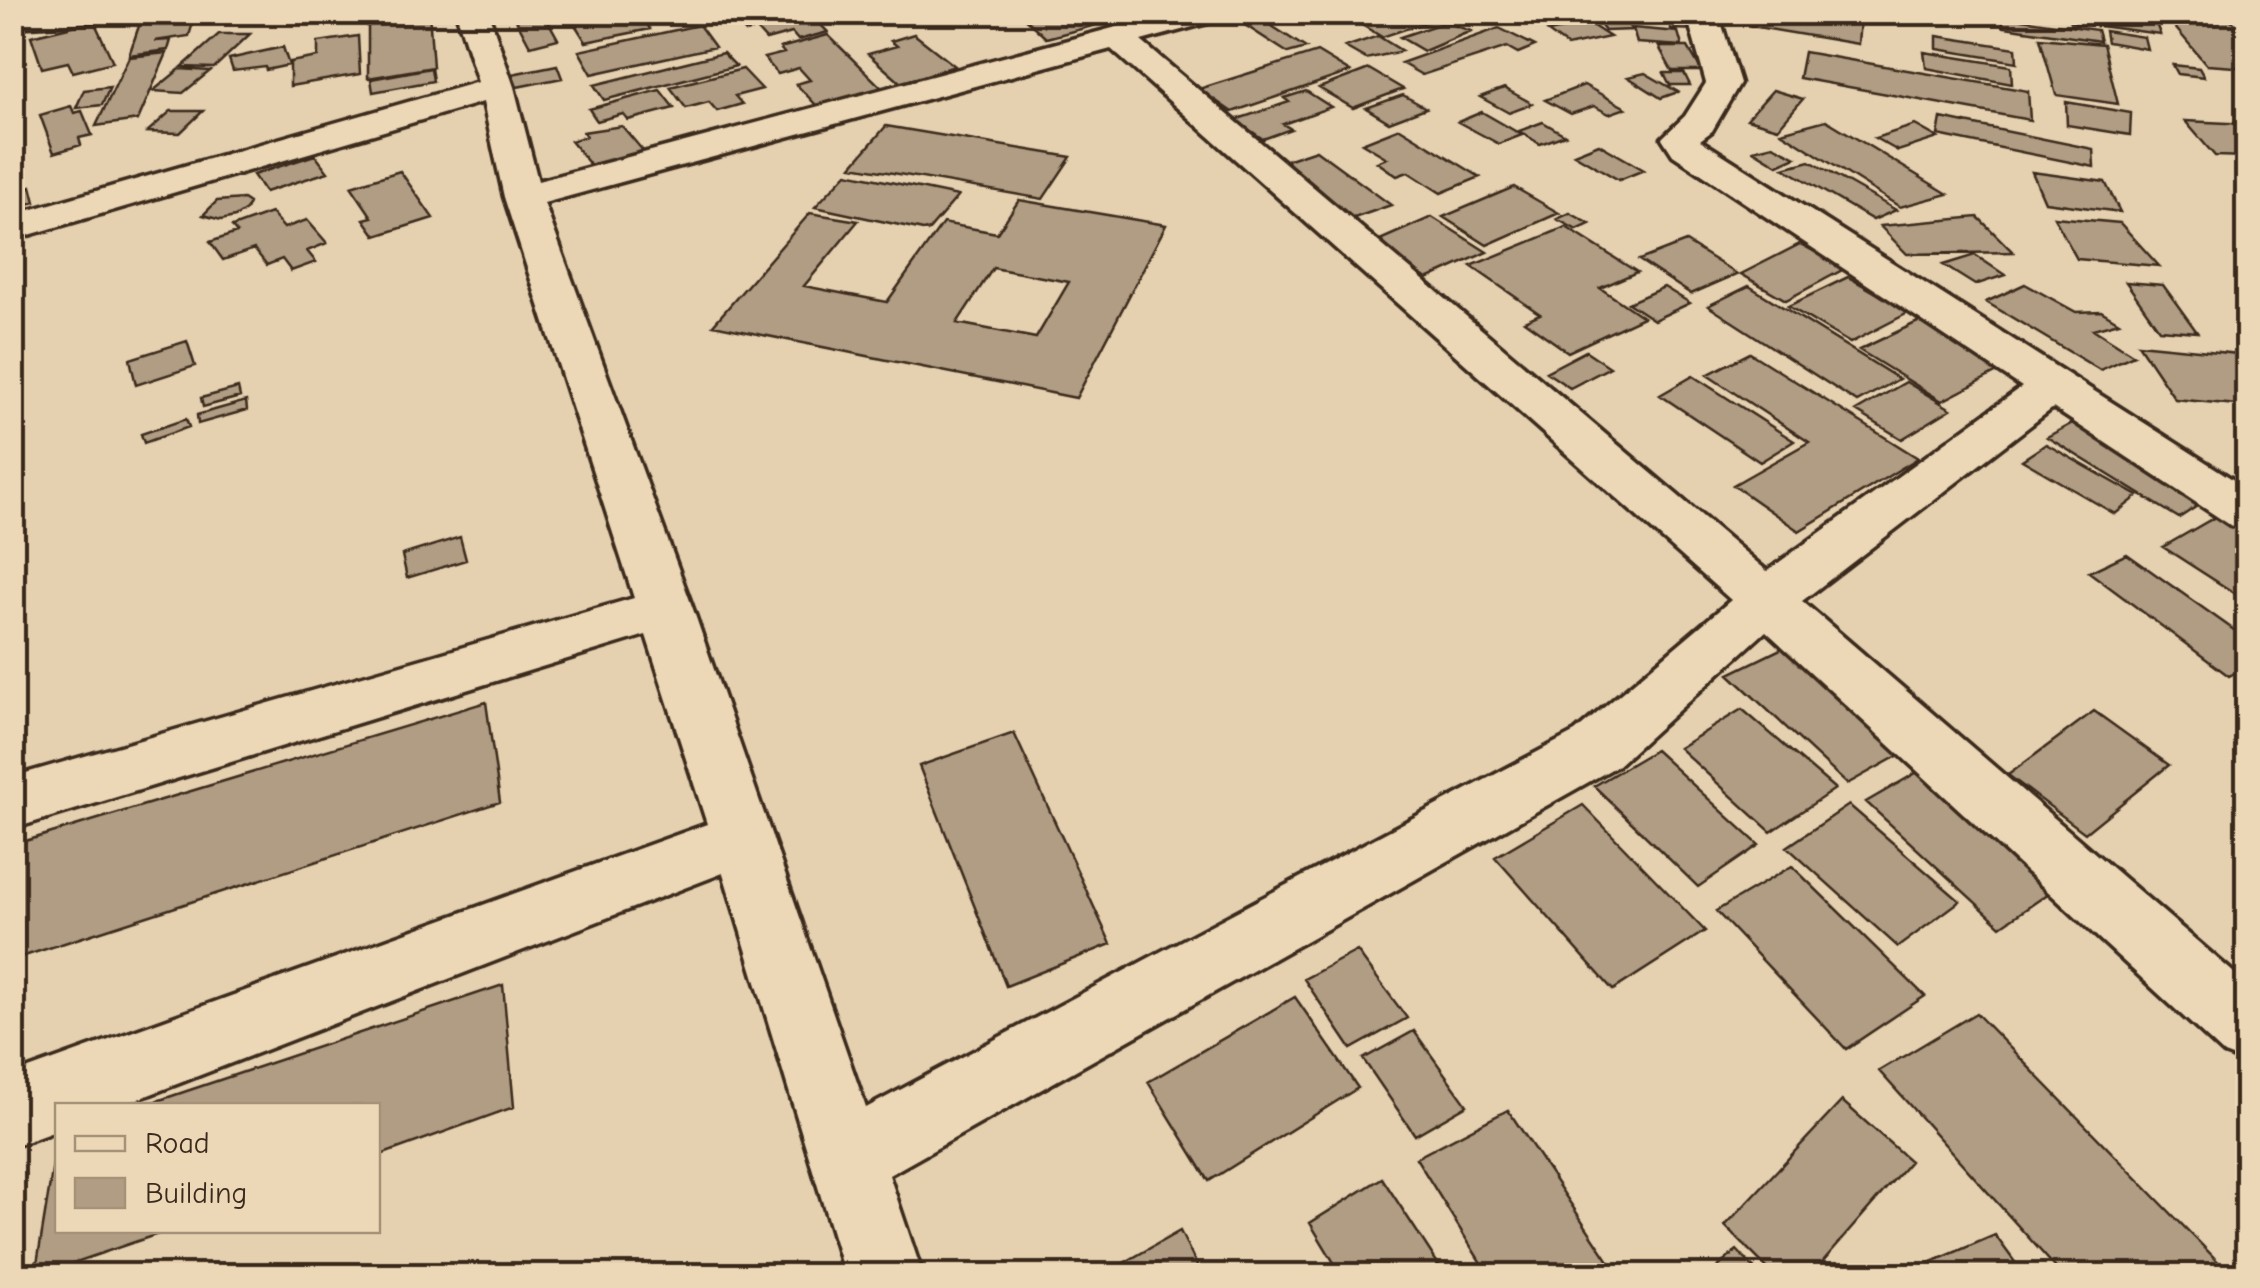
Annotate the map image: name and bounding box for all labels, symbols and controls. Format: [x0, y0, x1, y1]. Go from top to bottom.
legend [55, 1103, 380, 1233]
text: Road [145, 1126, 210, 1161]
text: Building [145, 1176, 248, 1211]

